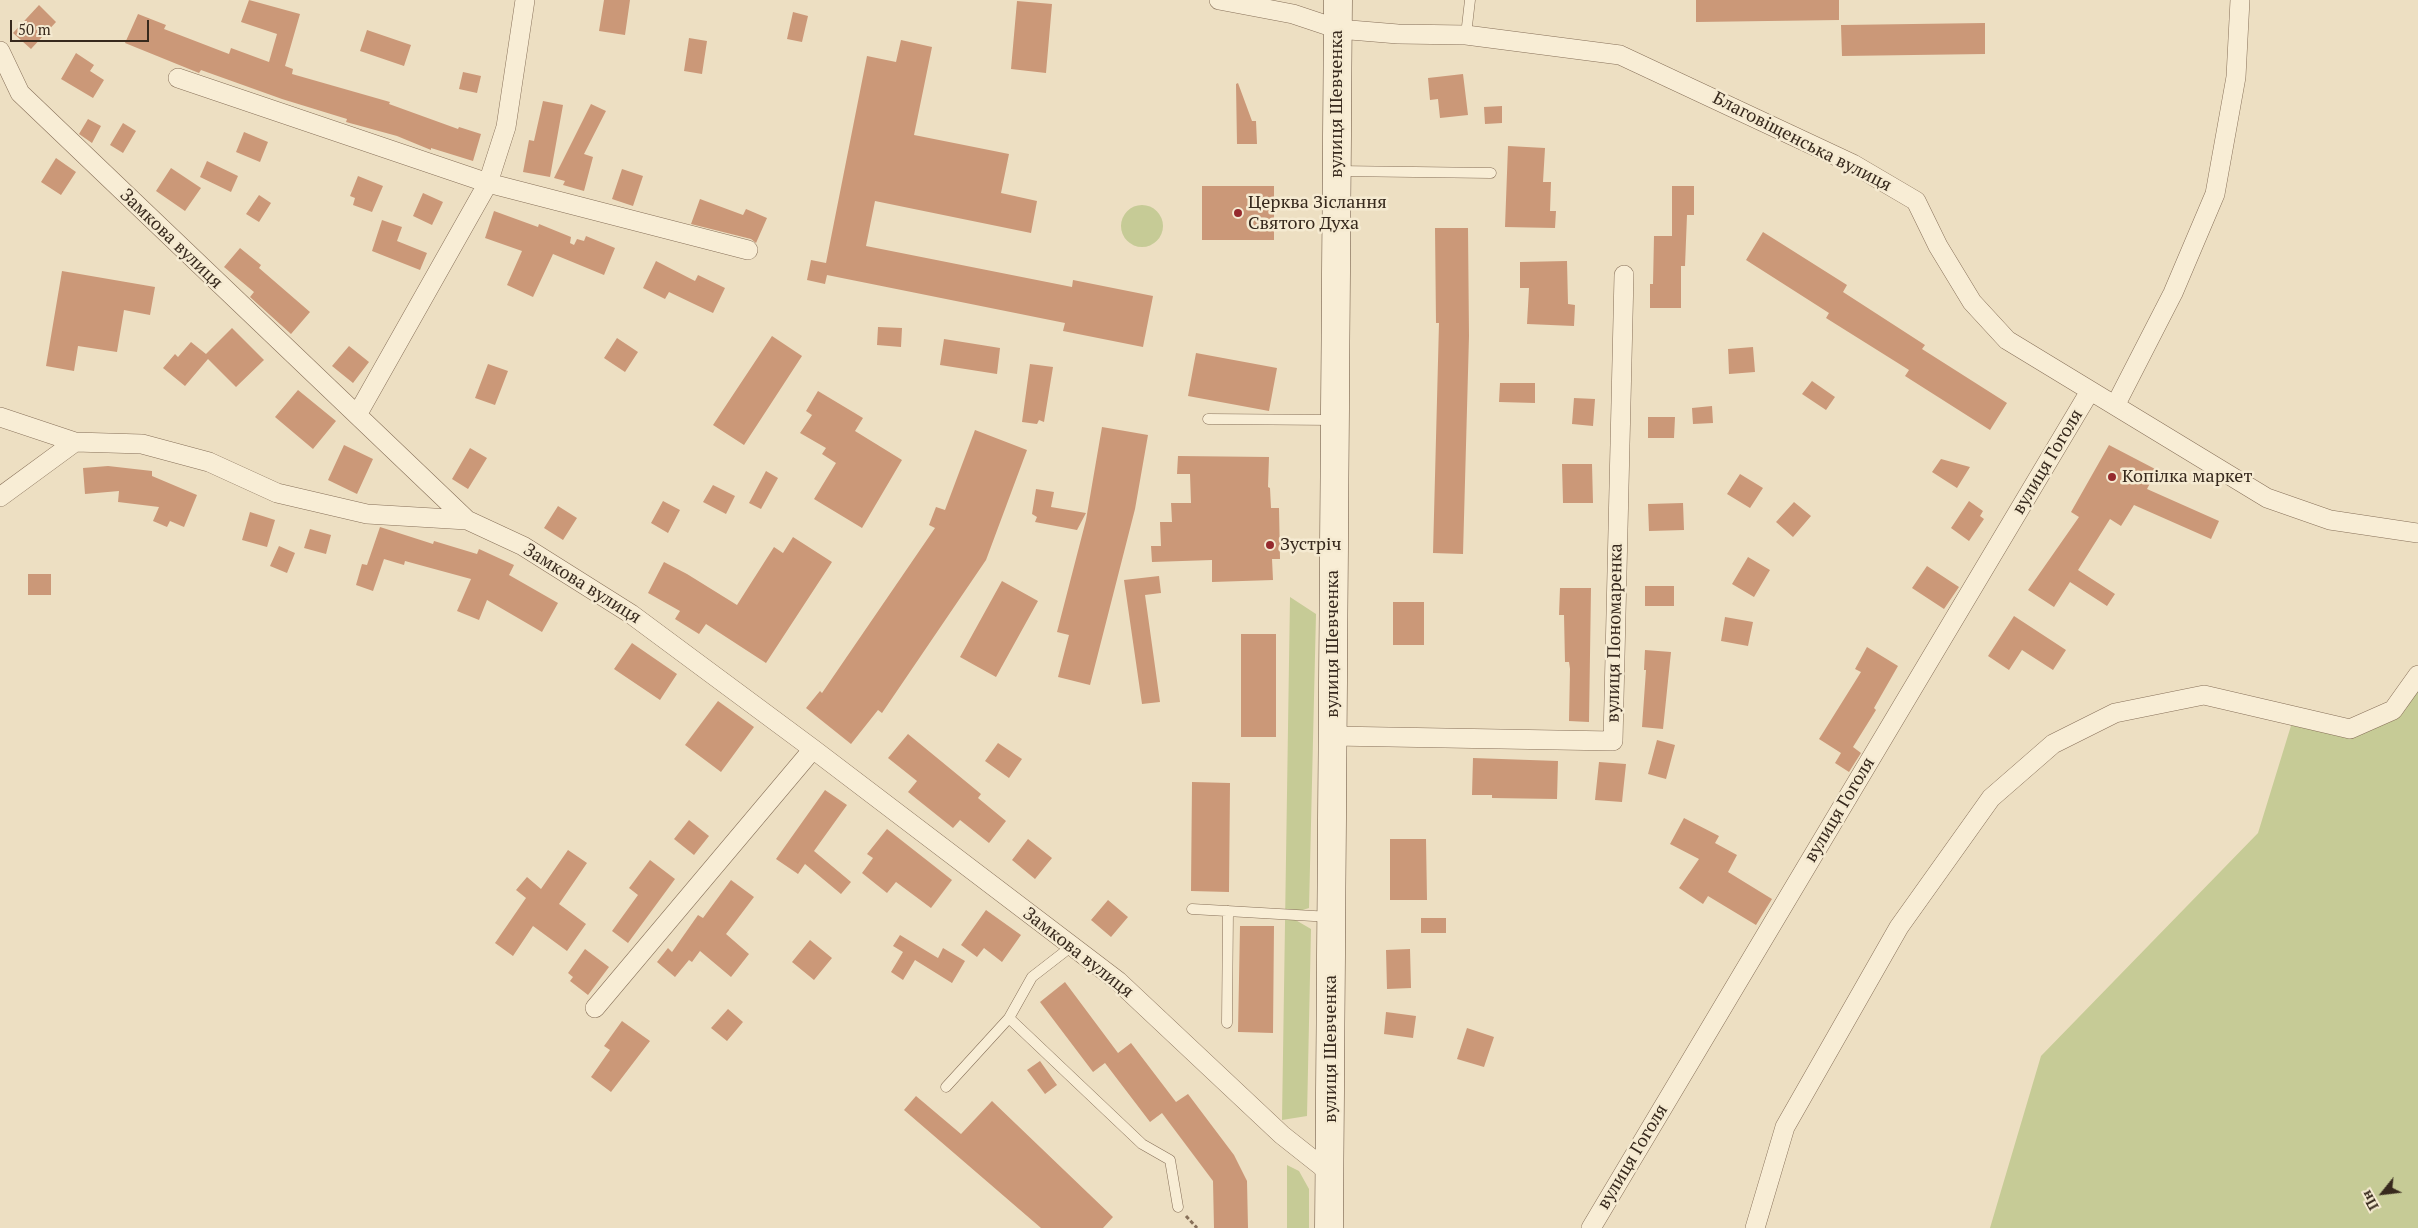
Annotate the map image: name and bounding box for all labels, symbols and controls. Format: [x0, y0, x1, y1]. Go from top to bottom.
scale bar [12, 10, 151, 42]
text: 50 m [18, 19, 51, 39]
street label: вулиця Шевченка [1326, 30, 1348, 178]
street label: Благовіщенська вулиця [1709, 87, 1895, 197]
street label: Замкова вулиця [115, 185, 227, 293]
place label: Церква Зіслання Святого Духа [1248, 192, 1387, 234]
marker: Церква Зіслання Святого Духа [1232, 207, 1244, 219]
street label: вулиця Гоголя [2008, 406, 2088, 518]
place label: Копілка маркет [2122, 466, 2252, 488]
marker: Копілка маркет [2106, 471, 2118, 483]
place label: Зустріч [1280, 534, 1342, 556]
street label: Замкова вулиця [519, 539, 645, 629]
marker: Зустріч [1264, 539, 1276, 551]
street label: вулиця Пономаренка [1603, 543, 1627, 723]
street label: вулиця Шевченка [1322, 570, 1344, 718]
street label: вулиця Гоголя [1800, 754, 1880, 866]
street label: Замкова вулиця [1018, 903, 1138, 1003]
street label: вулиця Шевченка [1320, 975, 1342, 1123]
street label: вулиця Гоголя [1593, 1101, 1673, 1213]
north arrow [2358, 1168, 2408, 1218]
text: Пн [2356, 1187, 2383, 1214]

